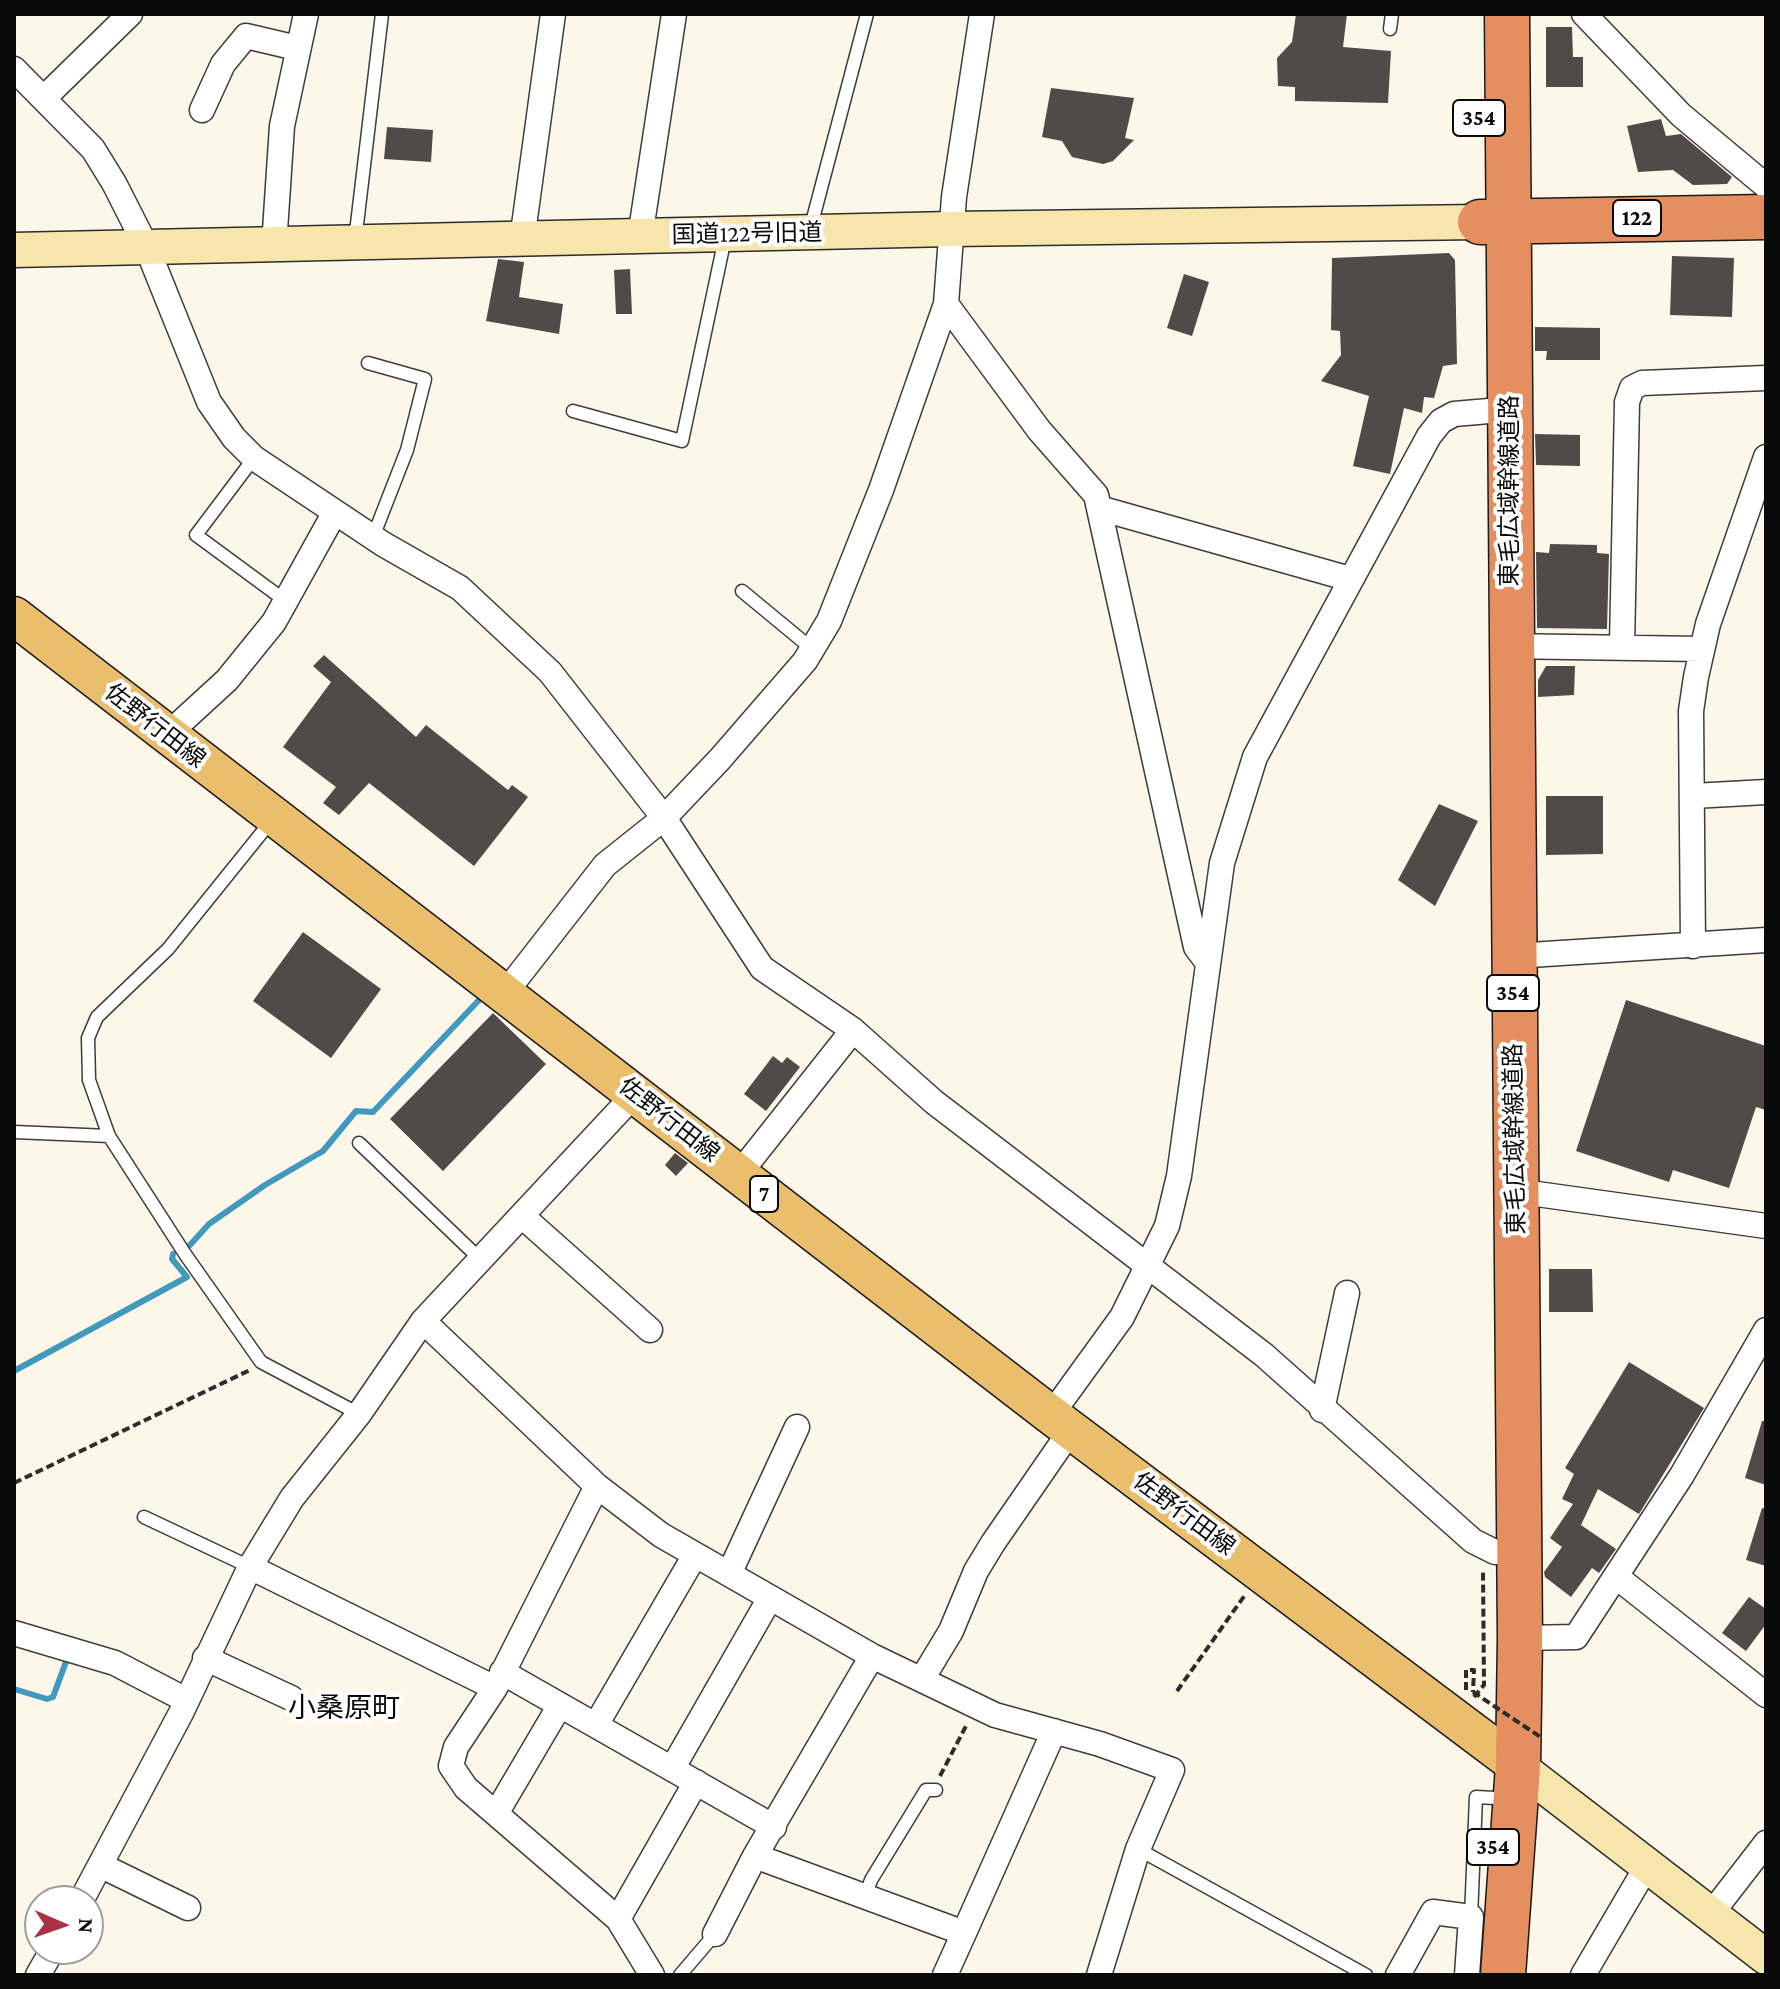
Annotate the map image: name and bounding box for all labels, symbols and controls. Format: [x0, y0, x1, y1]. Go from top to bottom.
road number: 354 [1453, 100, 1505, 136]
road number: 122 [1613, 200, 1661, 236]
street label: 国道122号旧道 [671, 218, 823, 250]
street label: 東毛広域幹線道路 [1496, 395, 1524, 587]
street label: 佐野行田線 [99, 678, 211, 774]
road number: 354 [1487, 975, 1539, 1011]
street label: 東毛広域幹線道路 [1499, 1043, 1531, 1235]
street label: 佐野行田線 [613, 1072, 725, 1168]
road number: 7 [750, 1176, 778, 1212]
street label: 佐野行田線 [1127, 1466, 1241, 1562]
district label: 小桑原町 [288, 1691, 400, 1725]
road number: 354 [1467, 1829, 1519, 1865]
north arrow [24, 1885, 104, 1965]
text: N [74, 1918, 99, 1934]

